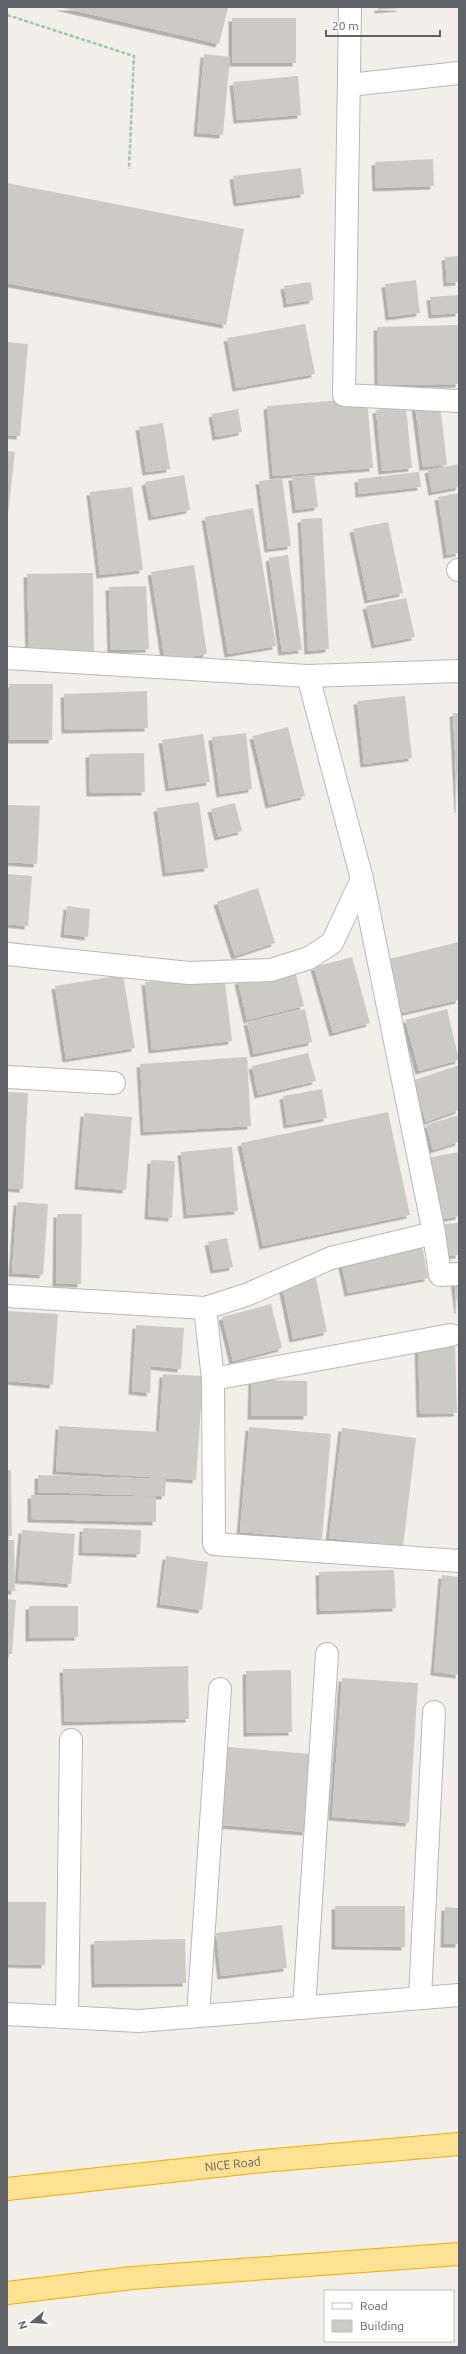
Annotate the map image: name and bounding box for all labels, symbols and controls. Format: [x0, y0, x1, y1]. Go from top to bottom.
scale bar [326, 12, 440, 38]
text: 20 m [332, 19, 359, 32]
street label: NICE Road [204, 2154, 261, 2173]
legend [324, 2290, 454, 2342]
text: Road [360, 2299, 388, 2312]
north arrow [12, 2302, 52, 2342]
text: N [16, 2319, 29, 2331]
text: Building [360, 2319, 404, 2332]

